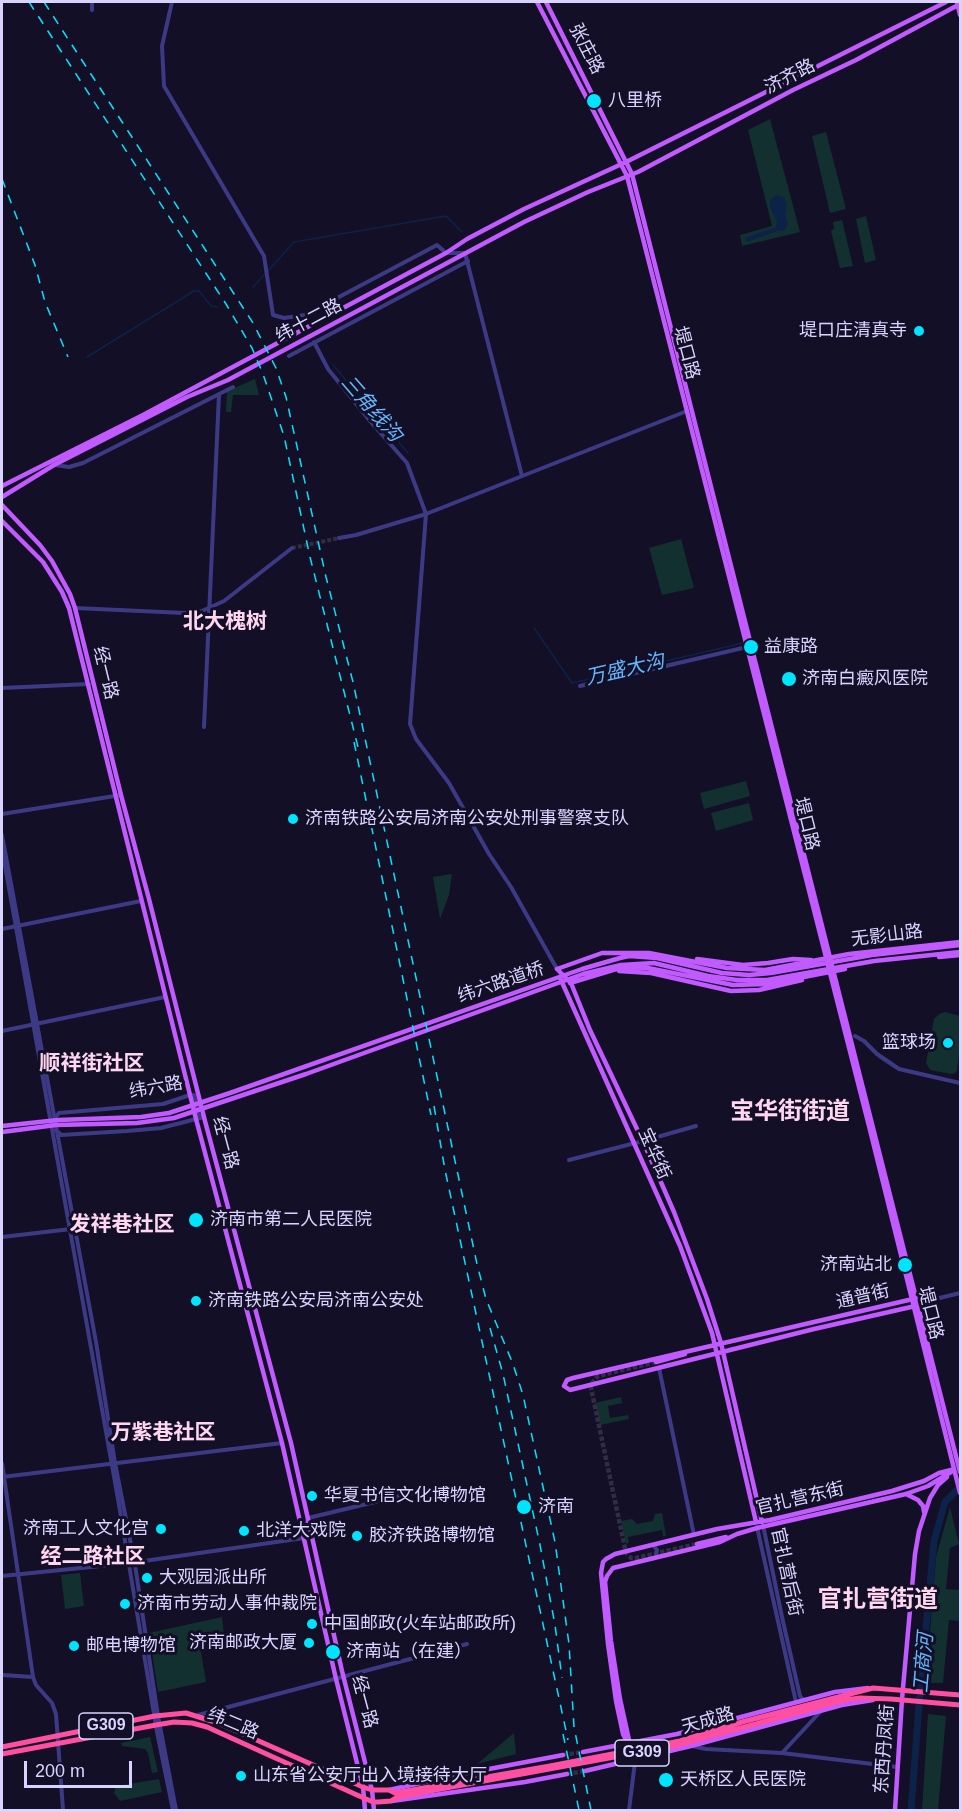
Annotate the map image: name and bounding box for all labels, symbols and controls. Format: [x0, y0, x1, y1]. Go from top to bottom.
street label: 张庄路 [564, 20, 608, 78]
street label: 济齐路 [761, 55, 819, 99]
place label: 八里桥 [608, 90, 662, 112]
marker: 八里桥 [585, 92, 603, 110]
street label: 纬十二路 [272, 295, 346, 347]
place label: 堤口庄清真寺 [799, 320, 907, 342]
street label: 堤口路 [669, 324, 703, 382]
marker: 堤口庄清真寺 [912, 324, 926, 338]
water label: 三角线沟 [336, 371, 406, 447]
district label: 北大槐树 [183, 609, 267, 635]
place label: 益康路 [764, 636, 818, 658]
marker: 益康路 [742, 638, 760, 656]
street label: 经一路 [88, 644, 122, 702]
water label: 万盛大沟 [583, 649, 667, 691]
place label: 济南白癜风医院 [802, 668, 928, 690]
marker: 济南白癜风医院 [780, 670, 798, 688]
street label: 堤口路 [789, 795, 823, 853]
place label: 济南铁路公安局济南公安处刑事警察支队 [305, 808, 629, 830]
marker: 济南铁路公安局济南公安处刑事警察支队 [286, 812, 300, 826]
street label: 无影山路 [850, 921, 924, 951]
street label: 纬六路道桥 [455, 958, 547, 1008]
place label: 篮球场 [882, 1032, 936, 1054]
marker: 篮球场 [941, 1036, 955, 1050]
district label: 顺祥街社区 [40, 1051, 144, 1077]
street label: 纬六路 [128, 1073, 184, 1103]
district label: 宝华街街道 [730, 1098, 850, 1126]
street label: 经一路 [208, 1114, 242, 1172]
street label: 宝华街 [633, 1125, 675, 1183]
place label: 济南市第二人民医院 [210, 1209, 372, 1231]
marker: 济南市第二人民医院 [187, 1211, 205, 1229]
district label: 发祥巷社区 [70, 1212, 174, 1238]
place label: 济南站北 [820, 1254, 892, 1276]
marker: 济南站北 [896, 1256, 914, 1274]
street label: 通普街 [834, 1280, 892, 1314]
street label: 堤口路 [913, 1284, 947, 1342]
place label: 济南铁路公安局济南公安处 [208, 1290, 424, 1312]
marker: 济南铁路公安局济南公安处 [189, 1294, 203, 1308]
district label: 万紫巷社区 [111, 1420, 215, 1446]
street label: 官扎营东街 [754, 1478, 846, 1520]
place label: 华夏书信文化博物馆 [324, 1485, 486, 1507]
marker: 华夏书信文化博物馆 [305, 1489, 319, 1503]
place label: 济南 [538, 1496, 574, 1518]
marker: 济南 [515, 1498, 533, 1516]
place label: 济南工人文化宫 [23, 1518, 149, 1540]
place label: 北洋大戏院 [256, 1520, 346, 1542]
marker: 济南工人文化宫 [154, 1522, 168, 1536]
marker: 北洋大戏院 [237, 1524, 251, 1538]
place label: 胶济铁路博物馆 [369, 1525, 495, 1547]
street label: 官扎营后街 [766, 1526, 806, 1618]
marker: 胶济铁路博物馆 [350, 1529, 364, 1543]
district label: 经二路社区 [41, 1544, 145, 1570]
place label: 大观园派出所 [159, 1567, 267, 1589]
marker: 大观园派出所 [140, 1571, 154, 1585]
district label: 官扎营街道 [818, 1586, 938, 1614]
place label: 济南市劳动人事仲裁院 [137, 1593, 317, 1615]
marker: 济南市劳动人事仲裁院 [118, 1597, 132, 1611]
place label: 中国邮政(火车站邮政所) [324, 1613, 516, 1635]
marker: 中国邮政(火车站邮政所) [305, 1617, 319, 1631]
place label: 济南邮政大厦 [189, 1632, 297, 1654]
water label: 工商河 [909, 1632, 939, 1694]
place label: 邮电博物馆 [86, 1635, 176, 1657]
marker: 济南邮政大厦 [302, 1636, 316, 1650]
marker: 邮电博物馆 [67, 1639, 81, 1653]
place label: 济南站（在建） [346, 1641, 472, 1663]
marker: 济南站（在建） [324, 1643, 342, 1661]
street label: 经一路 [347, 1673, 381, 1731]
street label: 天成路 [679, 1703, 737, 1739]
street label: 东西丹凤街 [871, 1703, 899, 1795]
street label: 纬二路 [204, 1704, 262, 1744]
road number: G309 [79, 1713, 133, 1739]
road number: G309 [615, 1740, 669, 1766]
scale bar [27, 1749, 135, 1787]
text: 200 m [35, 1761, 85, 1781]
place label: 山东省公安厅出入境接待大厅 [253, 1765, 487, 1787]
marker: 山东省公安厅出入境接待大厅 [234, 1769, 248, 1783]
place label: 天桥区人民医院 [680, 1769, 806, 1791]
marker: 天桥区人民医院 [657, 1771, 675, 1789]

